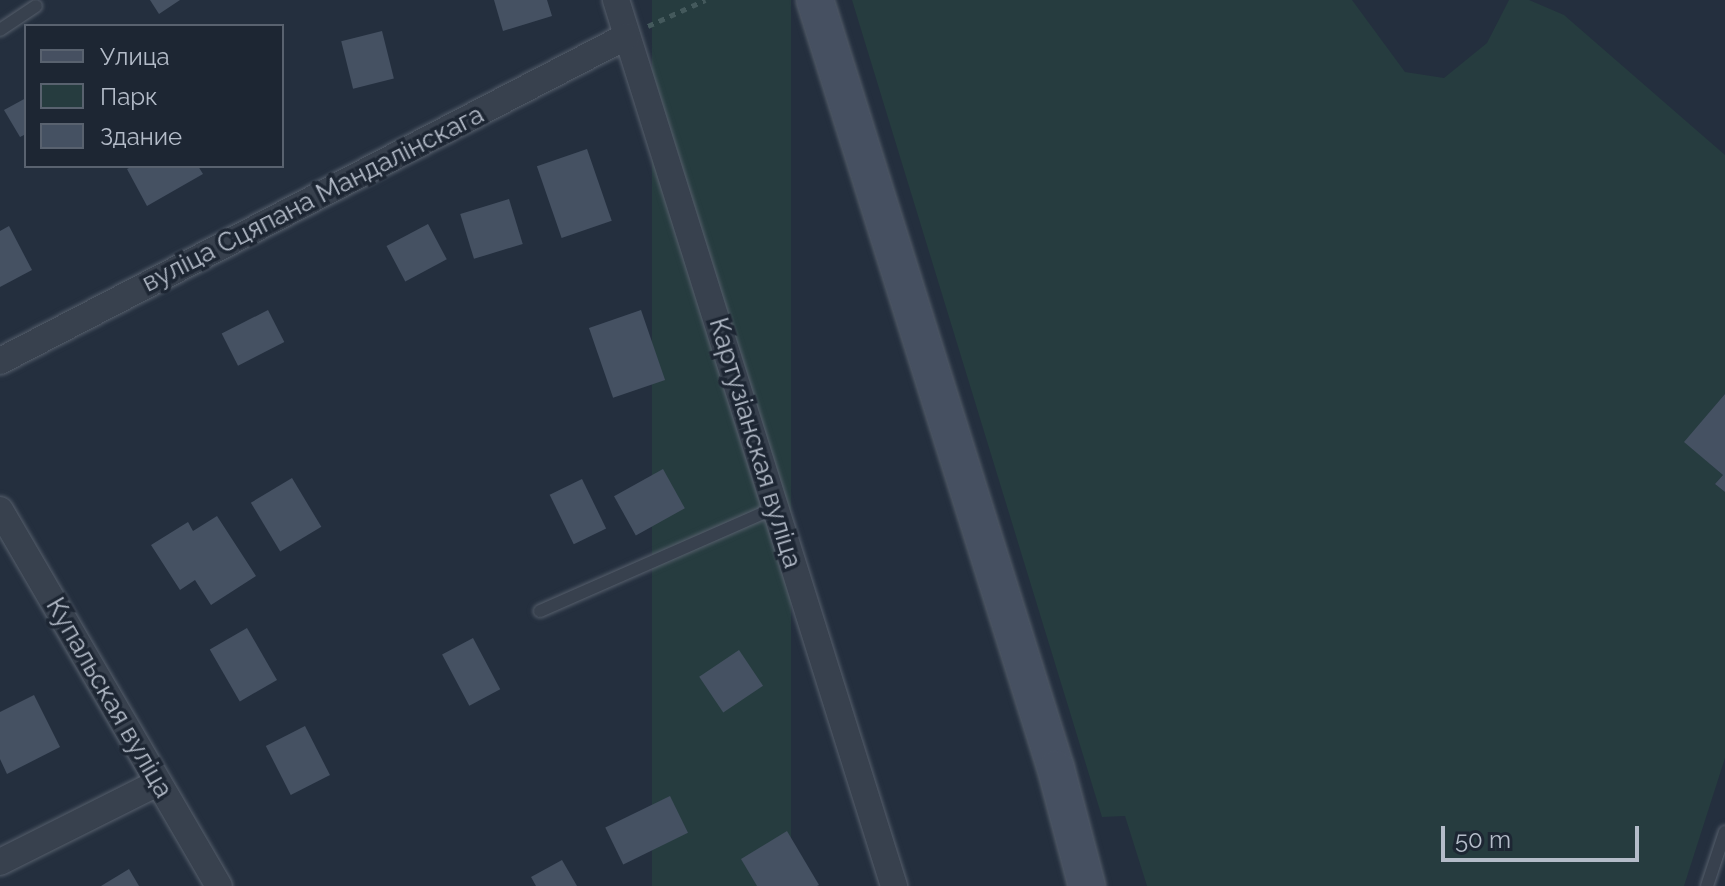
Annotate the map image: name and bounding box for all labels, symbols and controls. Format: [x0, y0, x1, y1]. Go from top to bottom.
legend [24, 24, 284, 168]
text: Улица [100, 42, 170, 71]
text: Парк [100, 82, 158, 111]
street label: вуліца Сцяпана Мандалінскага [137, 99, 489, 299]
text: Здание [100, 122, 182, 151]
street label: Картузіанская вуліца [702, 314, 808, 572]
street label: Купальская вуліца [39, 592, 179, 804]
scale bar [1445, 810, 1643, 860]
text: 50 m [1455, 825, 1511, 854]

